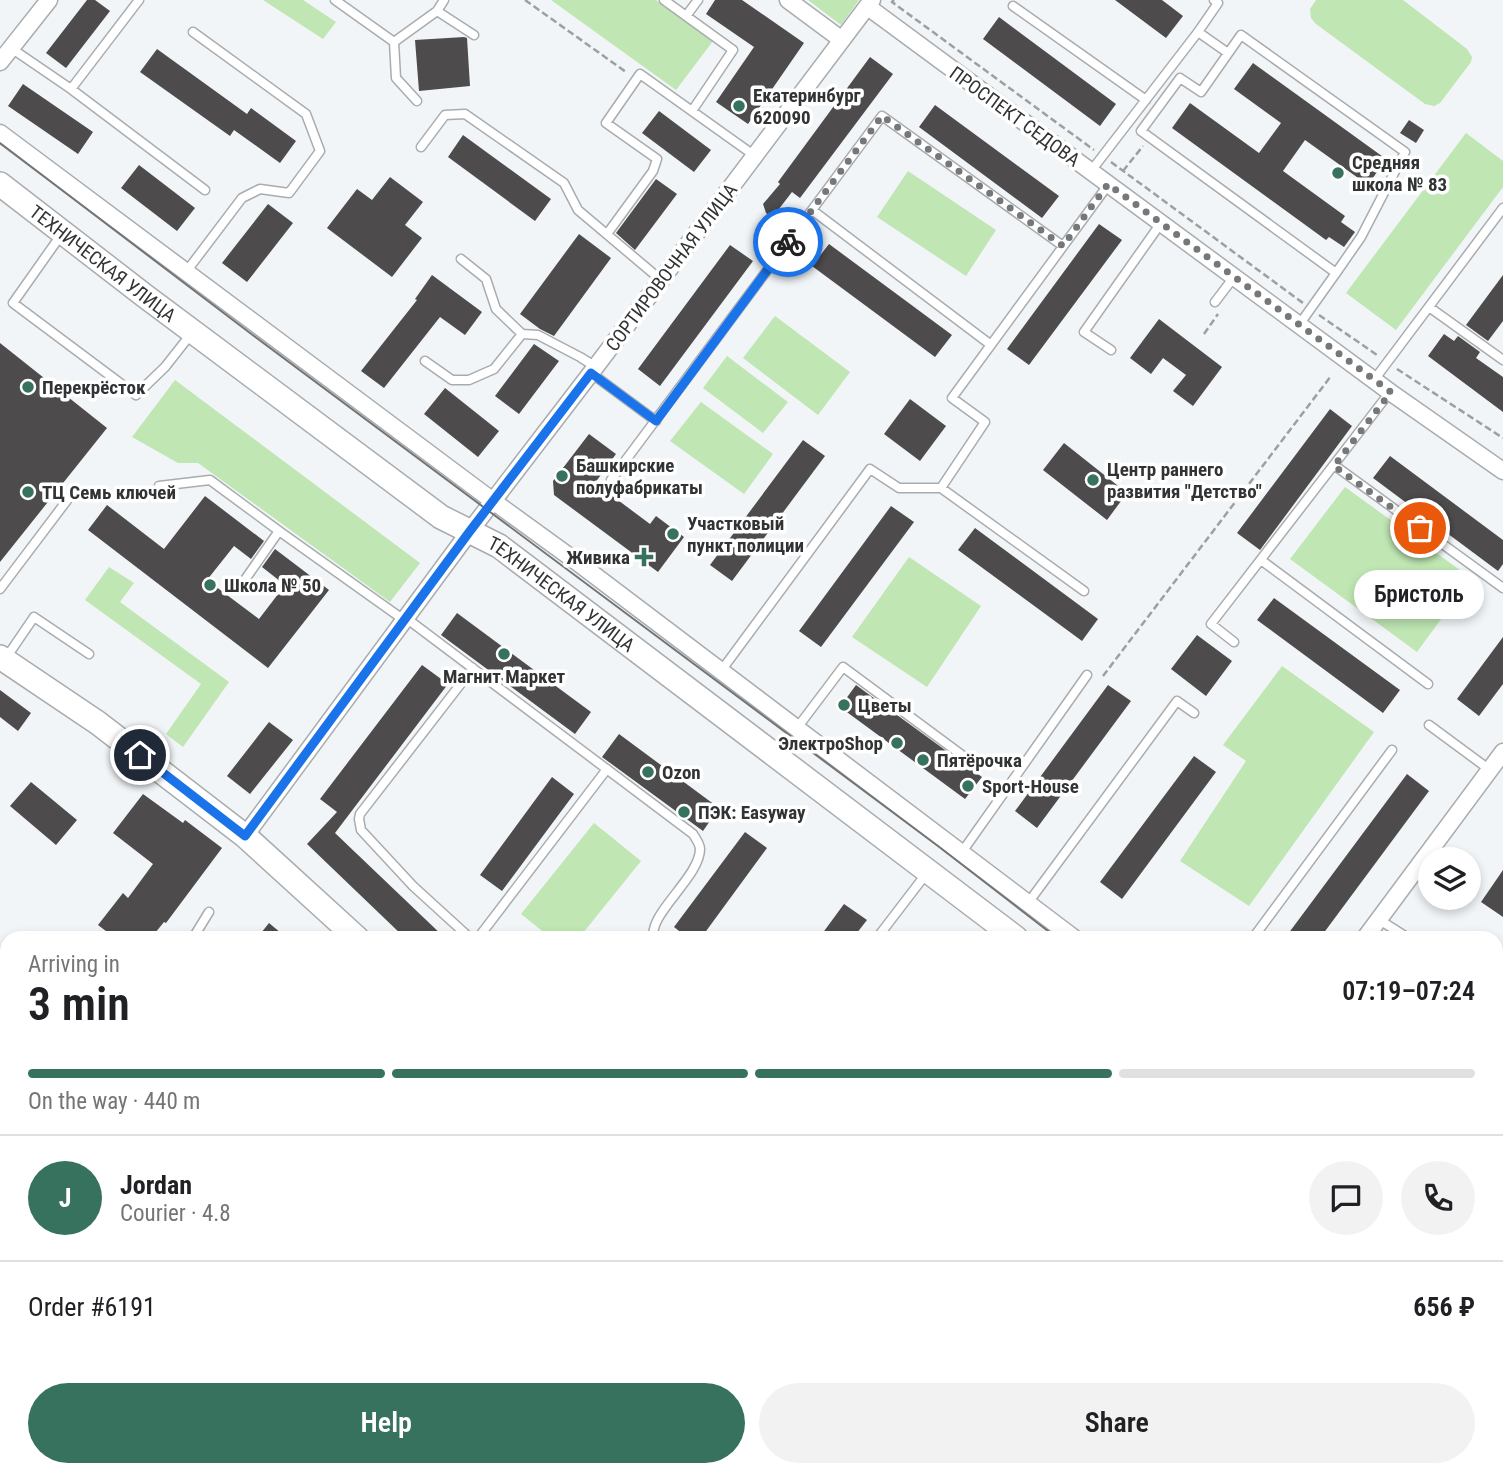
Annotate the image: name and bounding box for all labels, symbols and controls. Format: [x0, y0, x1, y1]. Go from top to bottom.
street label: ПРОСПЕКТ СЕДОВА [945, 61, 1084, 171]
place label: Екатеринбург 620090 [753, 84, 861, 129]
marker: Екатеринбург 620090 [731, 98, 747, 114]
place label: Средняя школа № 83 [1352, 151, 1447, 196]
marker: Средняя школа № 83 [1330, 165, 1346, 181]
street label: СОРТИРОВОЧНАЯ УЛИЦА [601, 179, 742, 356]
street label: ТЕХНИЧЕСКАЯ УЛИЦА [25, 200, 180, 327]
courier [753, 207, 823, 277]
icon: bike [769, 223, 807, 261]
place label: Перекрёсток [42, 376, 146, 399]
marker: Перекрёсток [20, 379, 36, 395]
place label: Башкирские полуфабрикаты [576, 454, 703, 499]
place label: Центр раннего развития "Детство" [1107, 458, 1262, 503]
marker: Башкирские полуфабрикаты [554, 468, 570, 484]
marker: Центр раннего развития "Детство" [1085, 472, 1101, 488]
place label: ТЦ Семь ключей [42, 481, 176, 504]
marker: ТЦ Семь ключей [20, 484, 36, 500]
pin [1390, 498, 1450, 558]
icon: bag [1401, 509, 1439, 547]
place label: Участковый пункт полиции [687, 512, 804, 557]
marker: Участковый пункт полиции [665, 526, 681, 542]
street label: ТЕХНИЧЕСКАЯ УЛИЦА [484, 531, 639, 657]
place label: Живика [566, 546, 630, 569]
marker: Живика [636, 549, 652, 565]
callout: Бристоль [1355, 570, 1485, 619]
place label: Школа № 50 [224, 574, 321, 597]
marker: Школа № 50 [202, 577, 218, 593]
text: Бристоль [1374, 581, 1464, 608]
marker: Магнит Маркет [496, 646, 512, 662]
place label: Магнит Маркет [443, 665, 565, 688]
place label: Цветы [858, 694, 912, 717]
marker: Цветы [836, 697, 852, 713]
pin [110, 725, 170, 785]
place label: ЭлектроShop [778, 732, 883, 755]
marker: ЭлектроShop [889, 735, 905, 751]
icon: home [121, 736, 159, 774]
place label: Пятёрочка [937, 749, 1022, 772]
marker: Пятёрочка [915, 752, 931, 768]
place label: Ozon [662, 761, 701, 784]
marker: Ozon [640, 764, 656, 780]
place label: Sport-House [982, 775, 1079, 798]
marker: Sport-House [960, 778, 976, 794]
place label: ПЭК: Easyway [698, 801, 806, 824]
marker: ПЭК: Easyway [676, 804, 692, 820]
map controls [1418, 847, 1481, 910]
button: layers [1418, 847, 1481, 910]
text: Arriving in [28, 951, 120, 978]
text: 07:19–07:24 [1342, 976, 1475, 1006]
text: 3 min [28, 977, 130, 1031]
text: On the way · 440 m [28, 1088, 200, 1115]
button: chat [1309, 1161, 1383, 1235]
button: phone [1401, 1161, 1475, 1235]
text: Jordan [120, 1170, 192, 1200]
text: J [59, 1183, 71, 1213]
text: Courier · 4.8 [120, 1200, 231, 1227]
text: Order #6191 [28, 1292, 156, 1322]
text: 656 ₽ [1413, 1292, 1475, 1322]
button: Help [28, 1383, 745, 1463]
button: Share [759, 1383, 1475, 1463]

